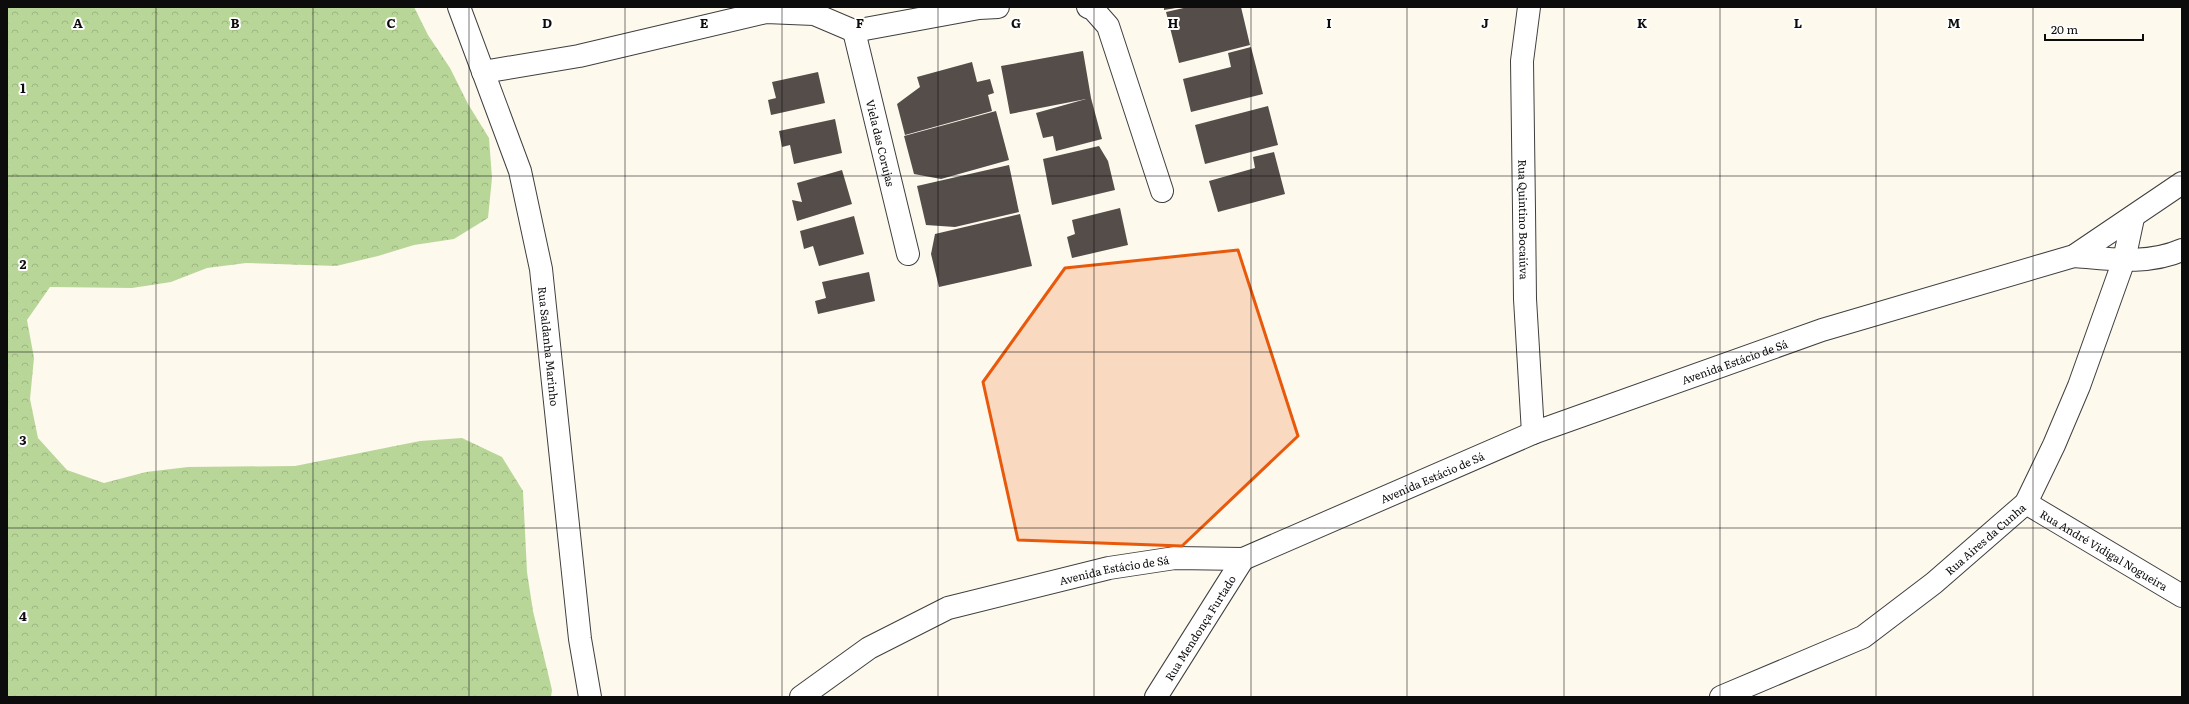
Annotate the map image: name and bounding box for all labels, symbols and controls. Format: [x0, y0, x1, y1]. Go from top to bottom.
text: A [73, 13, 83, 32]
text: B [231, 13, 240, 32]
text: C [386, 13, 396, 32]
text: D [542, 13, 552, 32]
text: E [700, 13, 709, 32]
text: F [856, 13, 864, 32]
text: G [1011, 13, 1021, 32]
text: H [1168, 13, 1179, 32]
text: I [1326, 13, 1332, 32]
text: J [1481, 13, 1489, 32]
text: K [1637, 13, 1648, 32]
text: L [1794, 13, 1802, 32]
text: M [1948, 13, 1961, 32]
scale bar [2045, 16, 2143, 42]
text: 20 m [2051, 20, 2078, 38]
text: 1 [20, 78, 26, 97]
street label: Viela das Corujas [863, 98, 899, 188]
street label: Rua Quintino Bocaiúva [1515, 159, 1533, 280]
text: 2 [20, 254, 27, 273]
street label: Rua Saldanha Marinho [535, 286, 563, 407]
street label: Avenida Estácio de Sá [1679, 335, 1790, 388]
text: 3 [19, 430, 27, 449]
street label: Avenida Estácio de Sá [1378, 447, 1486, 507]
street label: Rua Aires da Cunha [1941, 499, 2029, 578]
street label: Rua André Vidigal Nogueira [2037, 505, 2171, 594]
street label: Avenida Estácio de Sá [1057, 551, 1170, 588]
street label: Rua Mendonça Furtado [1160, 572, 1239, 684]
text: 4 [19, 606, 27, 625]

